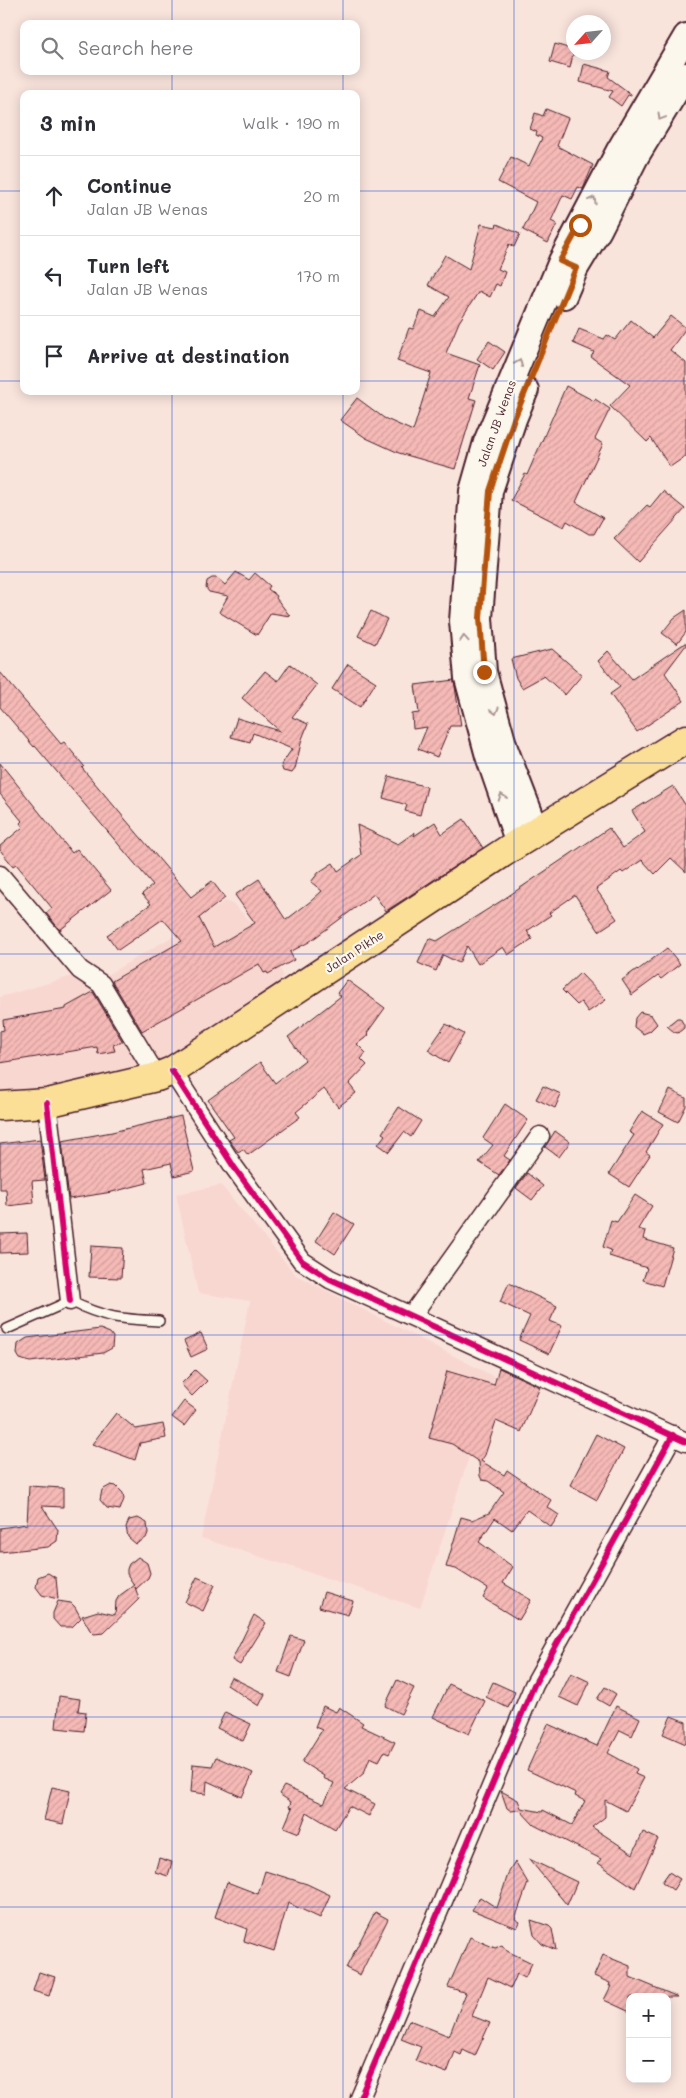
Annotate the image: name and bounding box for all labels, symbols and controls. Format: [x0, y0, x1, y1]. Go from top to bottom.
north arrow [566, 15, 611, 60]
search box [20, 20, 360, 75]
icon: search [38, 34, 66, 62]
text: Search here [78, 35, 194, 60]
text: 3 min [40, 109, 96, 136]
one-way arrow [657, 111, 667, 120]
text: Walk · 190 m [242, 112, 340, 133]
text: Continue [87, 173, 172, 198]
icon: ahead [40, 182, 68, 210]
text: 20 m [303, 185, 340, 206]
one-way arrow [587, 196, 597, 205]
text: Jalan JB Wenas [87, 198, 208, 219]
route start [569, 214, 592, 237]
text: Turn left [87, 253, 170, 278]
icon: left [40, 262, 68, 290]
text: 170 m [296, 265, 340, 286]
text: Jalan JB Wenas [87, 278, 208, 299]
icon: arrive [40, 342, 68, 370]
text: Arrive at destination [87, 343, 290, 368]
one-way arrow [512, 359, 523, 368]
street label: Jalan JB Wenas [473, 377, 519, 468]
one-way arrow [458, 635, 469, 643]
route end [473, 661, 496, 684]
one-way arrow [489, 707, 500, 716]
one-way arrow [498, 793, 508, 801]
street label: Jalan Pikhe [322, 926, 386, 976]
map controls [626, 1993, 671, 2083]
button: + [626, 1993, 671, 2038]
button: − [626, 2038, 671, 2083]

